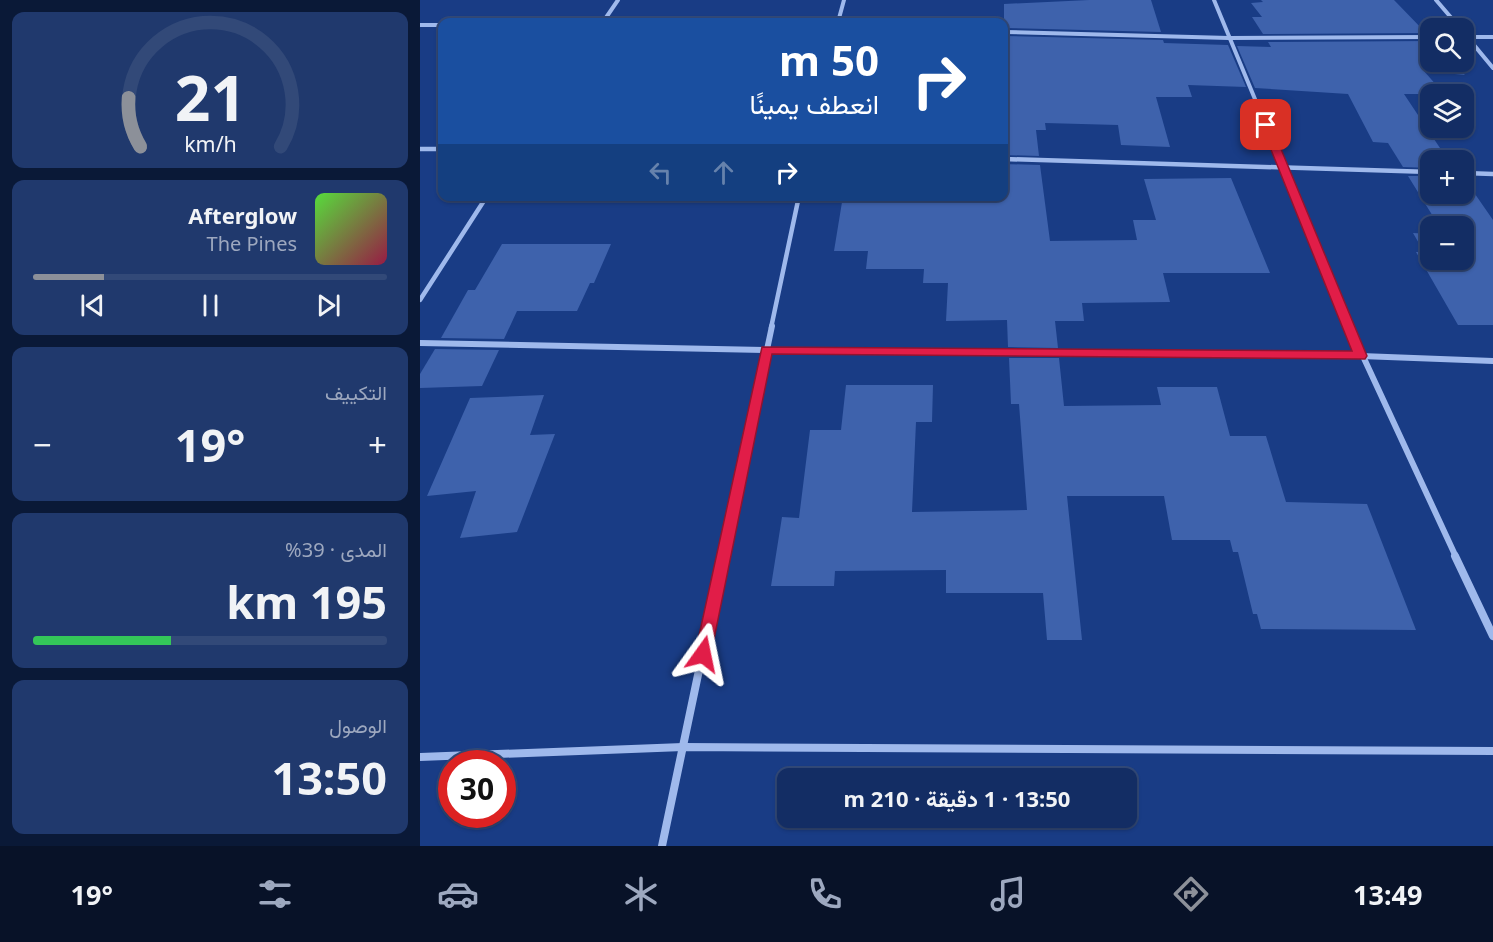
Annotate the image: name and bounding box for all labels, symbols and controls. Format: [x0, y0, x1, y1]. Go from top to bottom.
map controls [1420, 18, 1474, 270]
button: search [1420, 18, 1474, 72]
text: 50 m [779, 31, 879, 88]
icon: right [900, 42, 978, 120]
text: 21 [174, 54, 246, 139]
button: layers [1420, 84, 1474, 138]
text: انعطف يمينًا [749, 85, 879, 122]
pin [1240, 99, 1291, 150]
icon: arrive [1249, 108, 1282, 141]
text: km/h [184, 129, 236, 158]
button: + [1420, 150, 1474, 204]
icon: left [644, 156, 677, 189]
icon: ahead [707, 156, 740, 189]
icon: right [770, 156, 803, 189]
text: Afterglow [188, 200, 297, 230]
button: − [1420, 216, 1474, 270]
text: The Pines [207, 230, 297, 257]
icon: previous [76, 289, 109, 322]
icon: pause [194, 289, 227, 322]
icon: next [312, 289, 345, 322]
text: التكييف [325, 379, 387, 406]
text: 19° [175, 414, 245, 475]
text: − [33, 422, 52, 467]
text: + [368, 422, 387, 467]
text: المدى · 39% [285, 536, 387, 563]
text: 195 km [226, 571, 387, 632]
position arrow [671, 622, 735, 686]
text: الوصول [329, 712, 387, 739]
text: 13:50 [271, 747, 387, 808]
speed limit sign: 30 [438, 750, 516, 828]
text: 13:50 · 1 دقيقة · 210 m [844, 783, 1070, 813]
icon: filters [254, 873, 296, 915]
icon: car [437, 873, 479, 915]
icon: climate [620, 873, 662, 915]
icon: phone [804, 873, 846, 915]
icon: music [987, 873, 1029, 915]
icon: directions [1170, 873, 1212, 915]
text: 19° [71, 876, 113, 913]
text: 13:49 [1353, 876, 1422, 913]

